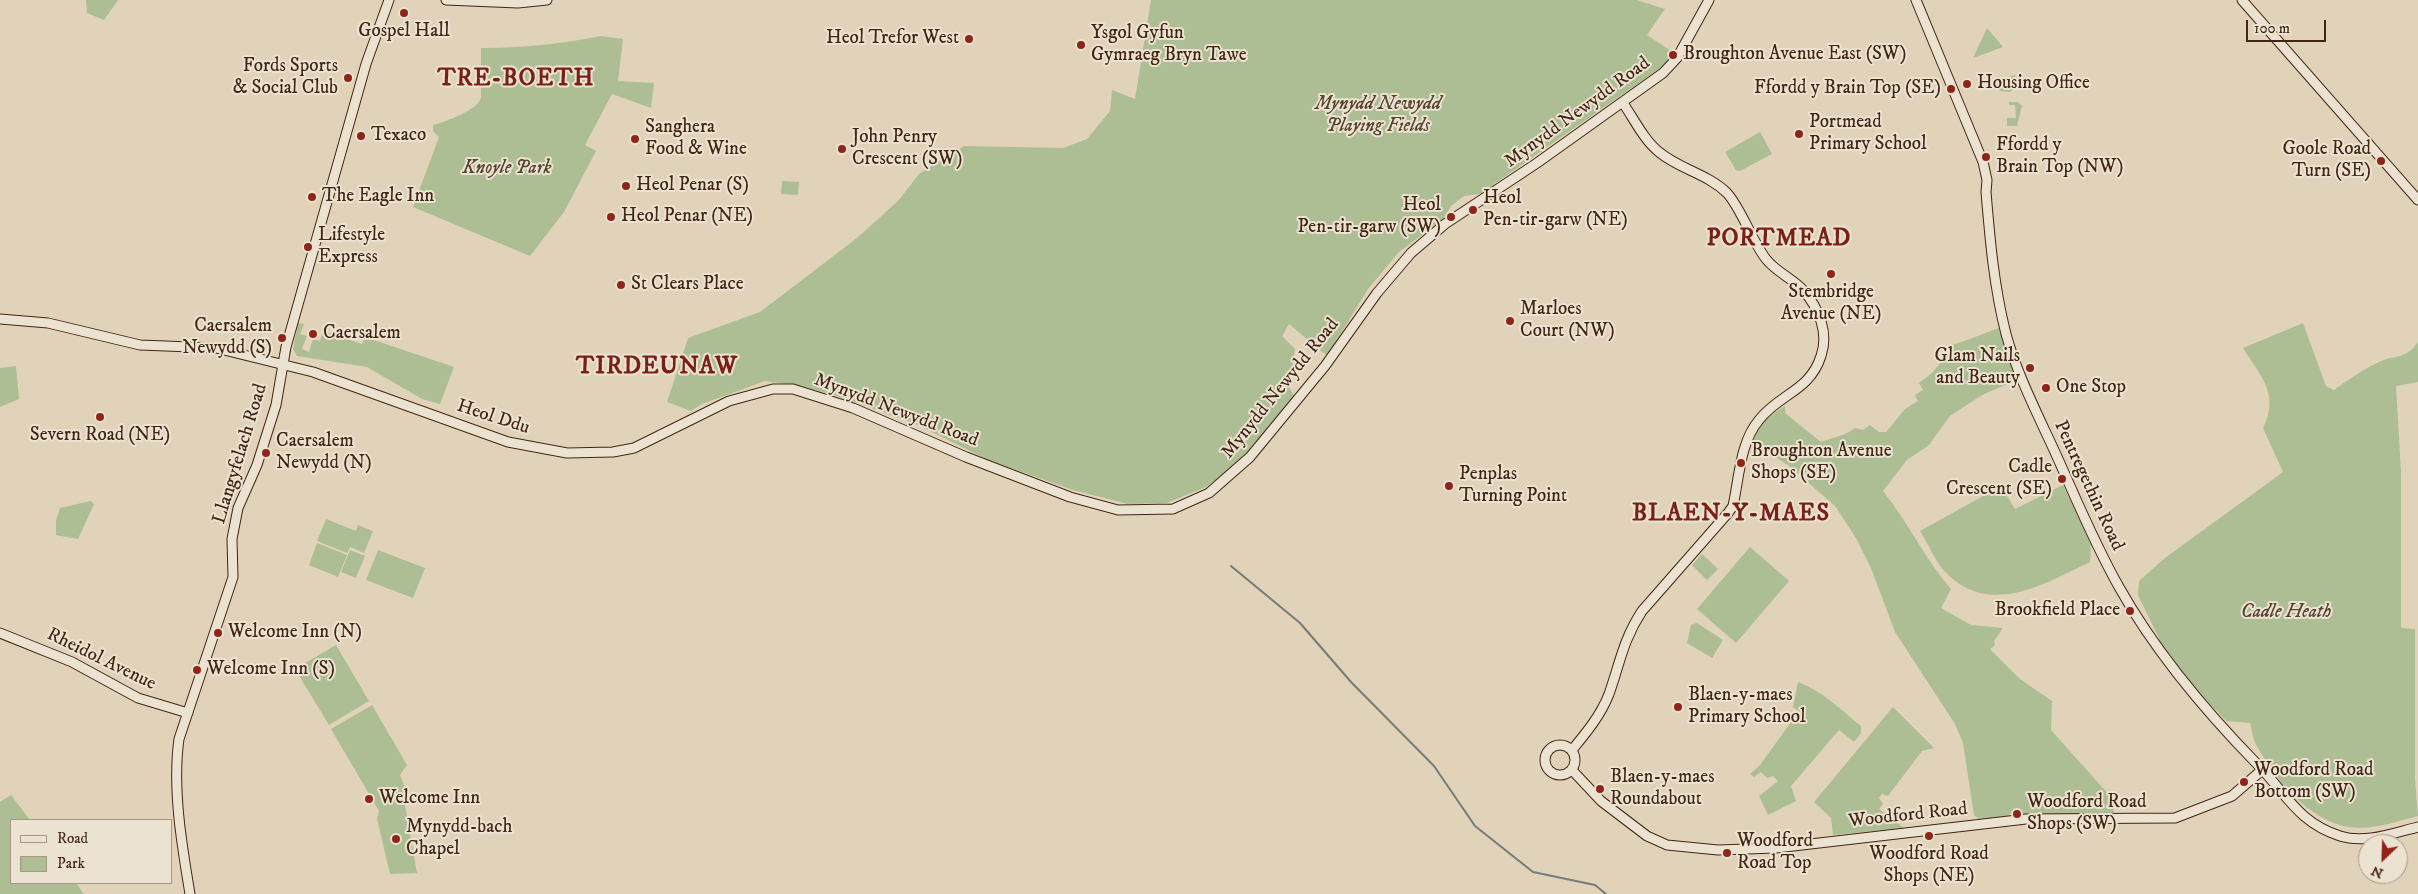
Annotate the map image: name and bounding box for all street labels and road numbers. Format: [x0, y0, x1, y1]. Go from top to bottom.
street label: Mynydd Newydd Road [1501, 53, 1655, 173]
street label: Mynydd Newydd Road [1217, 314, 1345, 464]
street label: Mynydd Newydd Road [811, 369, 981, 453]
street label: Llangyfelach Road [209, 381, 273, 527]
street label: Heol Ddu [454, 396, 532, 440]
street label: Pentregethin Road [2048, 417, 2128, 555]
street label: Rheidol Avenue [43, 624, 159, 696]
street label: Woodford Road [1847, 798, 1969, 834]

